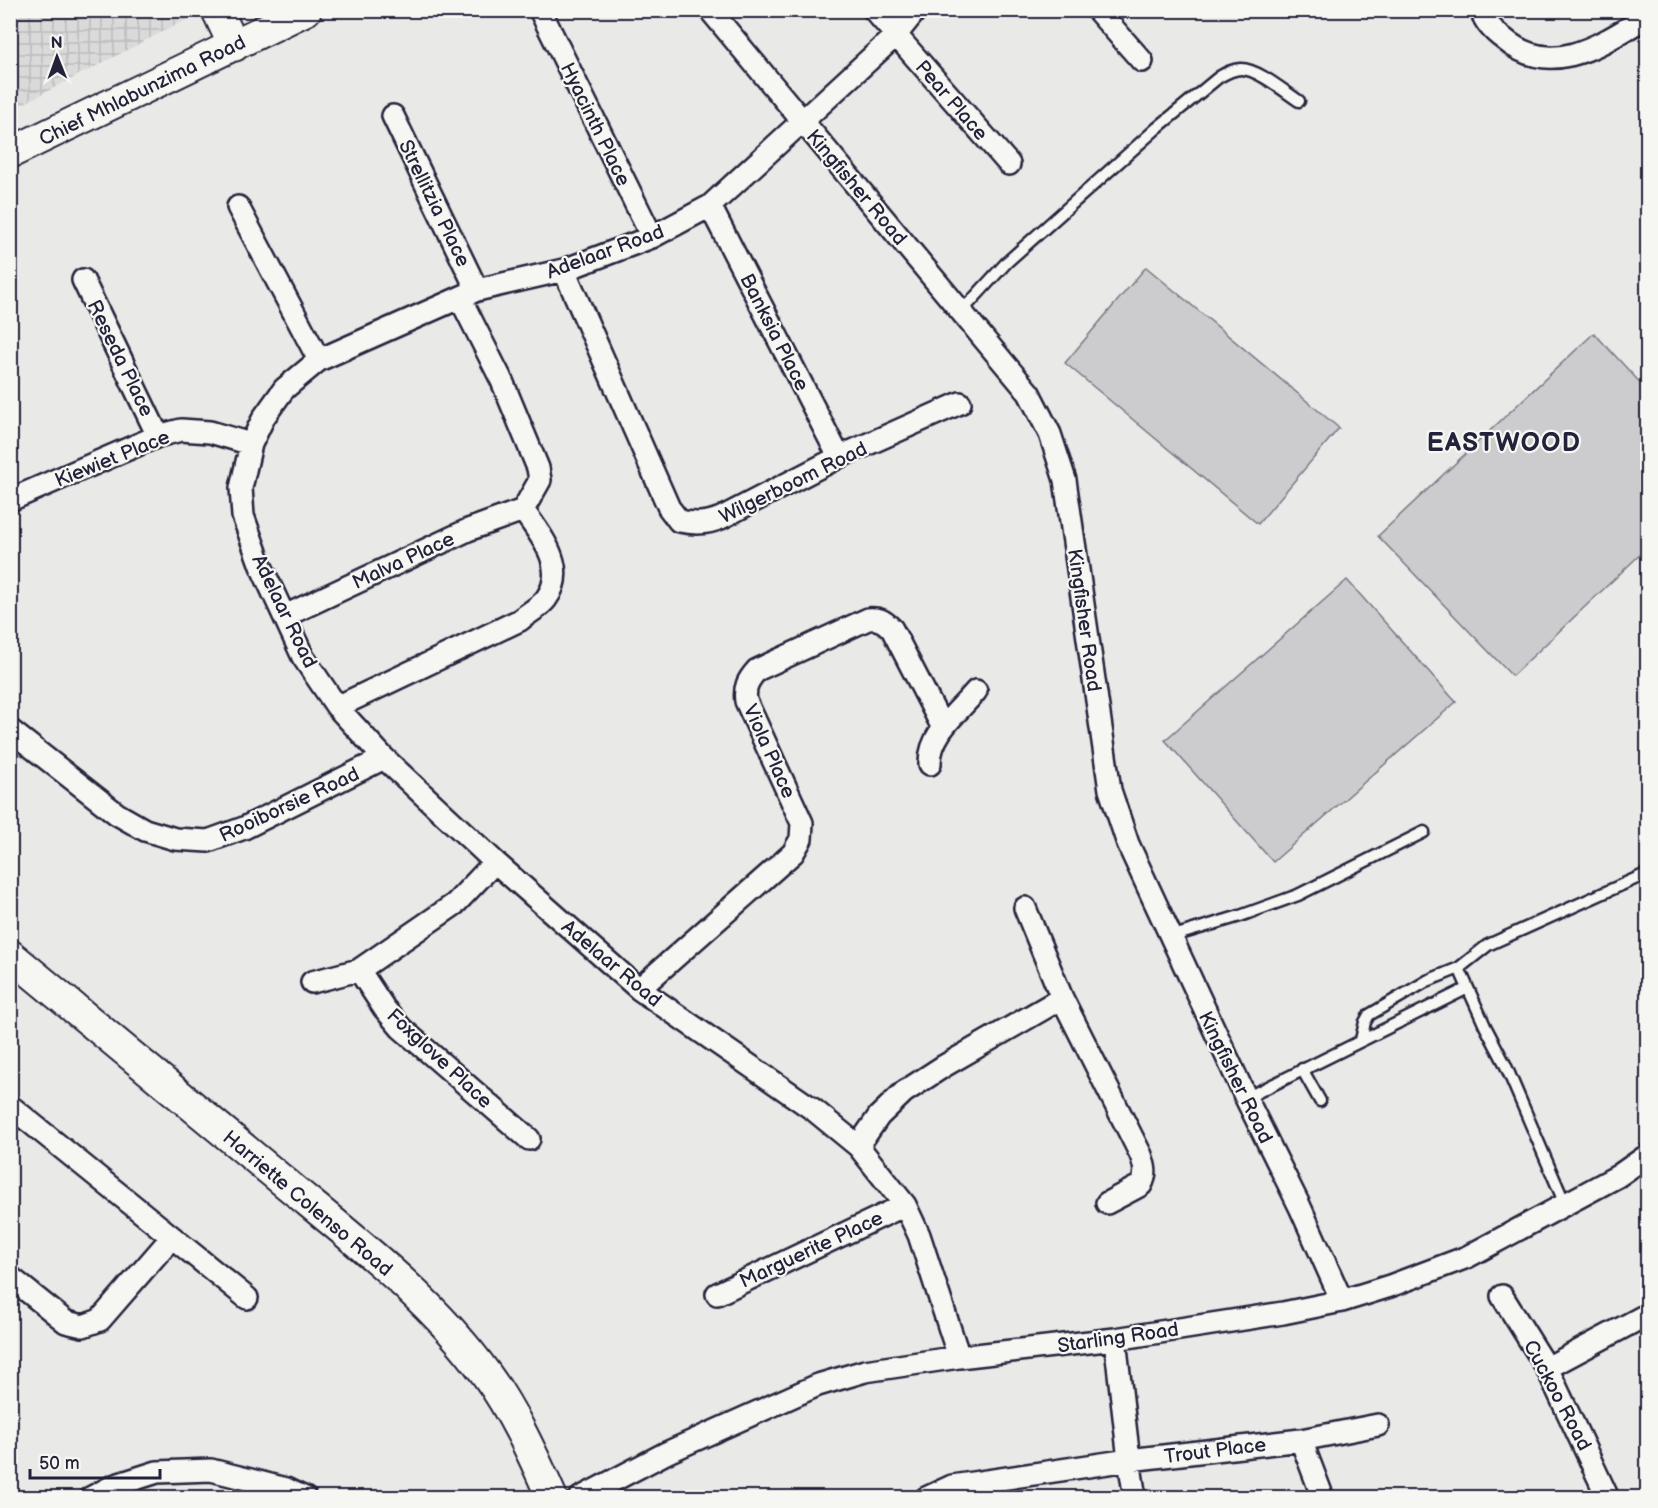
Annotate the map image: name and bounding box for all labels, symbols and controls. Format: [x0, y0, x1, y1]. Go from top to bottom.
north arrow [27, 27, 87, 87]
street label: Chief Mhlabunzima Road [35, 30, 250, 151]
text: N [51, 34, 63, 53]
street label: Pear Place [910, 56, 993, 146]
street label: Hyacinth Place [555, 59, 635, 190]
street label: Kingfisher Road [801, 125, 912, 250]
street label: Strellitzia Place [393, 136, 475, 271]
street label: Adelaar Road [543, 220, 667, 284]
street label: Banksia Place [734, 270, 814, 395]
street label: Reseda Place [82, 296, 159, 421]
street label: Kiewiet Place [51, 425, 173, 493]
district label: EASTWOOD [1427, 428, 1581, 459]
street label: Wilgerboom Road [716, 437, 871, 529]
street label: Malva Place [349, 527, 458, 595]
street label: Kingfisher Road [1062, 547, 1106, 693]
street label: Adelaar Road [246, 551, 322, 672]
street label: Viola Place [738, 701, 800, 802]
street label: Rooiborsie Road [216, 762, 363, 848]
street label: Adelaar Road [556, 915, 666, 1013]
street label: Foxglove Place [382, 1004, 497, 1114]
street label: Kingfisher Road [1193, 1007, 1277, 1147]
street label: Harriette Colenso Road [218, 1126, 397, 1282]
street label: Marguerite Place [736, 1206, 887, 1294]
street label: Starling Road [1056, 1318, 1180, 1358]
street label: Cuckoo Road [1518, 1336, 1596, 1455]
street label: Trout Place [1163, 1433, 1268, 1469]
scale bar [30, 1442, 160, 1480]
text: 50 m [39, 1453, 80, 1474]

